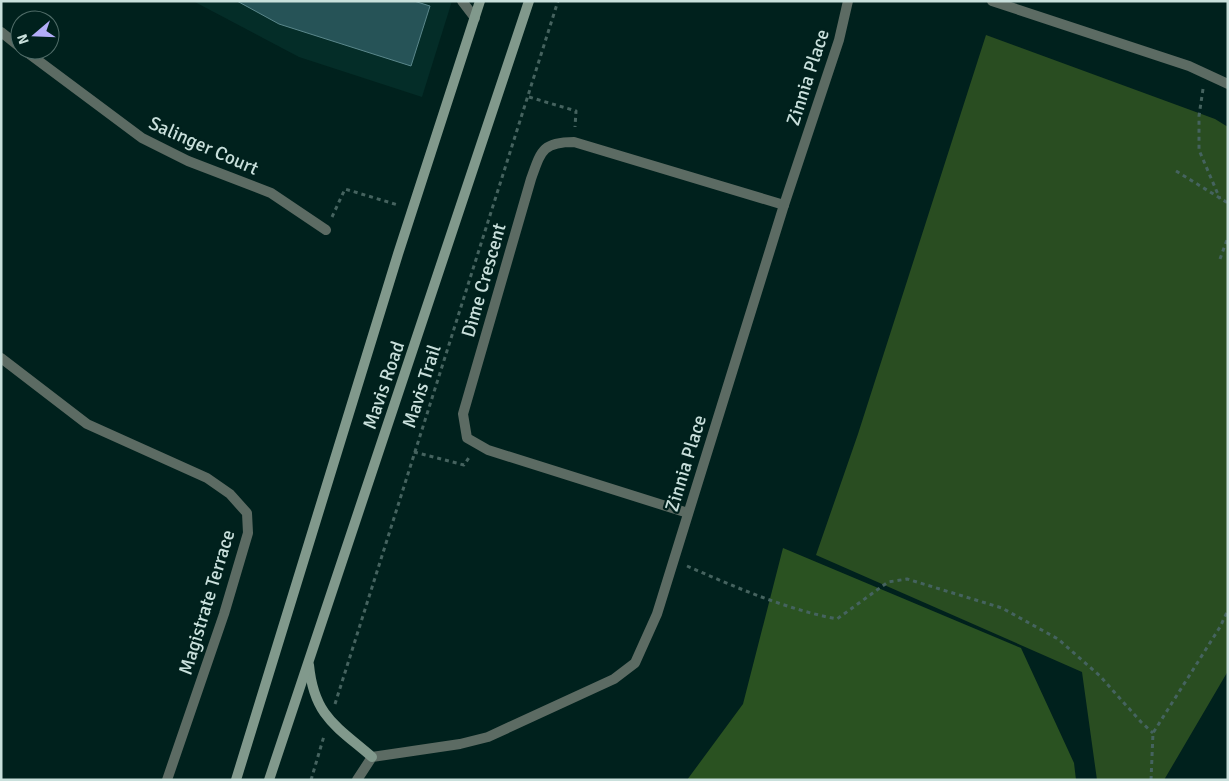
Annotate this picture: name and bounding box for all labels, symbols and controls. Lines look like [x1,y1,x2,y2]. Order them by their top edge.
north arrow [10,10,60,60]
street label: Zinnia Place [781,26,835,128]
text: N [14,32,33,46]
street label: Salinger Court [145,111,262,181]
street label: Dime Crescent [456,220,512,340]
street label: Mavis Road [358,338,410,432]
street label: Mavis Trail [397,342,447,431]
street label: Zinnia Place [660,412,712,515]
street label: Magistrate Terrace [173,527,240,678]

